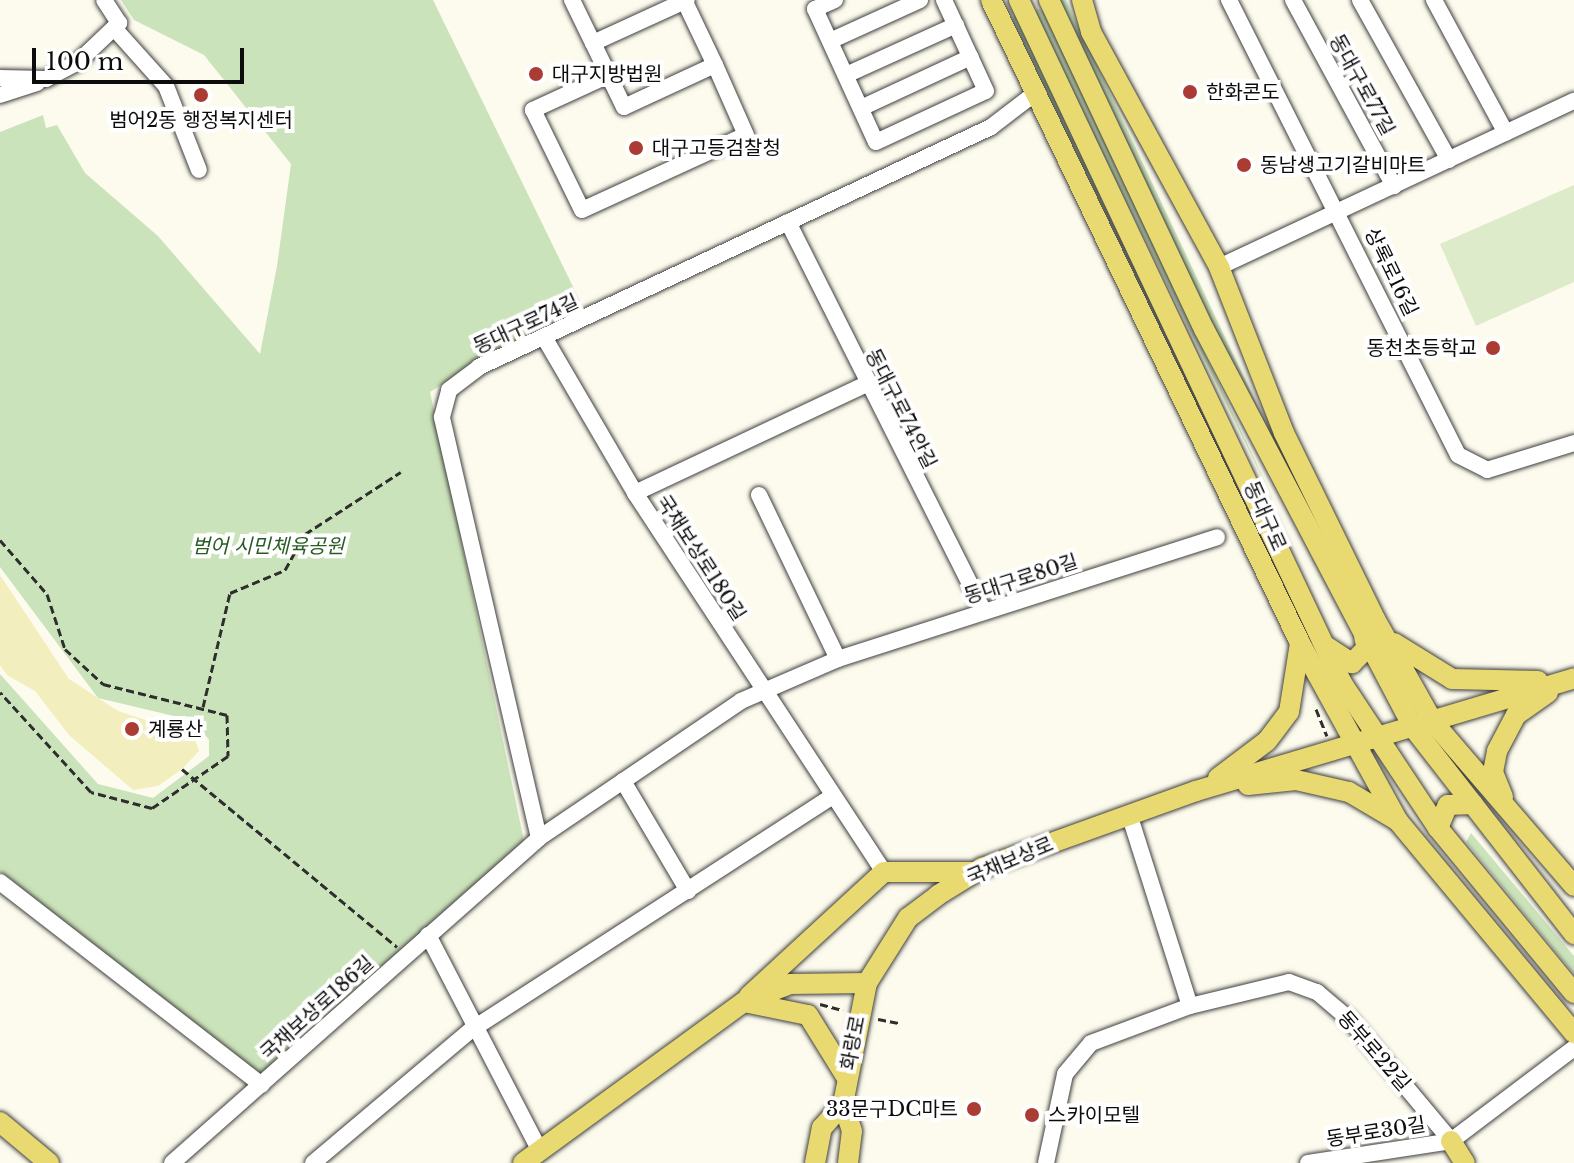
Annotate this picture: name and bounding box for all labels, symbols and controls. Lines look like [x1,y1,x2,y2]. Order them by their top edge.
street label: 동대구로77길 [1324,30,1400,140]
scale bar [36,32,248,82]
text: 100 m [46,47,124,76]
place label: 대구지방법원 [552,62,662,86]
marker: 대구지방법원 [527,65,545,83]
place label: 한화콘도 [1206,80,1280,104]
marker: 한화콘도 [1181,83,1199,101]
marker: 범어2동 행정복지센터 [192,86,210,104]
place label: 범어2동 행정복지센터 [109,108,293,132]
place label: 대구고등검찰청 [652,136,781,160]
marker: 대구고등검찰청 [627,139,645,157]
place label: 동남생고기갈비마트 [1260,153,1426,177]
marker: 동남생고기갈비마트 [1235,156,1253,174]
street label: 상록로16길 [1359,224,1423,320]
street label: 동대구로74길 [470,289,582,359]
place label: 동천초등학교 [1367,336,1477,360]
marker: 동천초등학교 [1484,339,1502,357]
street label: 동대구로74안길 [860,345,942,473]
street label: 동대구로 [1239,478,1291,554]
street label: 국채보상로180길 [651,490,751,626]
park label: 범어 시민체육공원 [192,534,344,558]
street label: 동대구로80길 [961,549,1081,609]
place label: 계룡산 [148,717,203,741]
marker: 계룡산 [123,720,141,738]
street label: 국채보상로 [963,832,1057,890]
street label: 국채보상로186길 [255,951,379,1065]
street label: 동부로22길 [1333,1006,1415,1096]
street label: 화랑로 [836,1014,870,1072]
place label: 33문구DC마트 [826,1097,958,1121]
marker: 33문구DC마트 [965,1100,983,1118]
place label: 스카이모텔 [1048,1103,1140,1127]
marker: 스카이모텔 [1023,1106,1041,1124]
street label: 동부로30길 [1325,1112,1427,1152]

